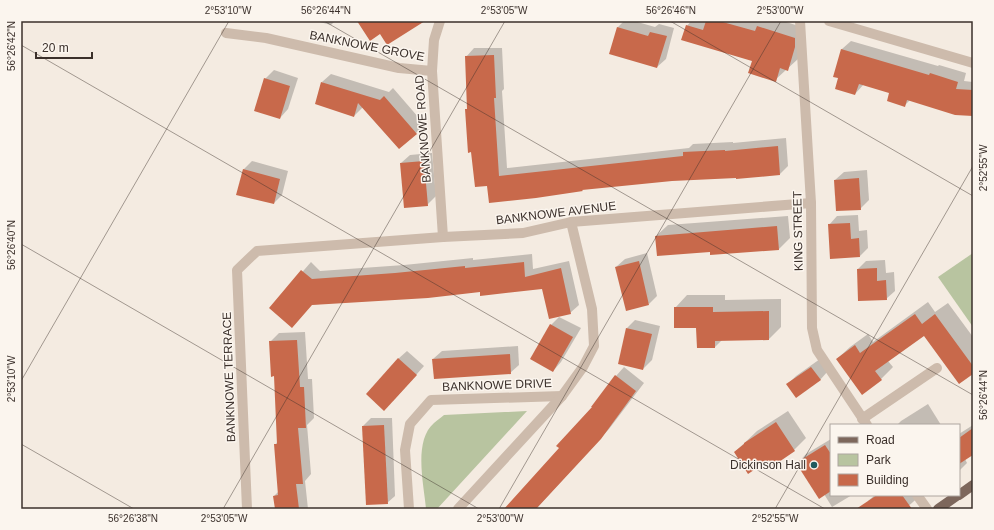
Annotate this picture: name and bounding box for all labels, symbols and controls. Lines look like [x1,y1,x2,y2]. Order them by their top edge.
text: 2°53'10"W [205,5,252,16]
text: 56°26'44"N [301,5,351,16]
text: 2°53'05"W [481,5,528,16]
text: 56°26'46"N [646,5,696,16]
text: 2°53'00"W [757,5,804,16]
text: 56°26'42"N [6,21,17,71]
street label: BANKNOWE GROVE [308,28,426,64]
scale bar [36,34,92,60]
text: 20 m [42,41,69,55]
street label: BANKNOWE ROAD [412,74,434,183]
text: 2°52'55"W [978,144,989,191]
street label: KING STREET [790,190,806,271]
street label: BANKNOWE AVENUE [495,199,617,227]
text: 56°26'40"N [6,220,17,270]
street label: BANKNOWE TERRACE [220,312,238,442]
text: 2°53'10"W [6,355,17,402]
text: 56°26'44"N [978,370,989,420]
street label: BANKNOWE DRIVE [442,376,552,394]
legend [830,424,960,496]
text: Road [866,433,895,447]
text: Park [866,453,892,467]
place label: Dickinson Hall [730,458,806,472]
marker: Dickinson Hall [809,460,819,470]
text: Building [866,473,909,487]
text: 56°26'38"N [108,513,158,524]
text: 2°53'05"W [201,513,248,524]
text: 2°53'00"W [477,513,524,524]
text: 2°52'55"W [752,513,799,524]

